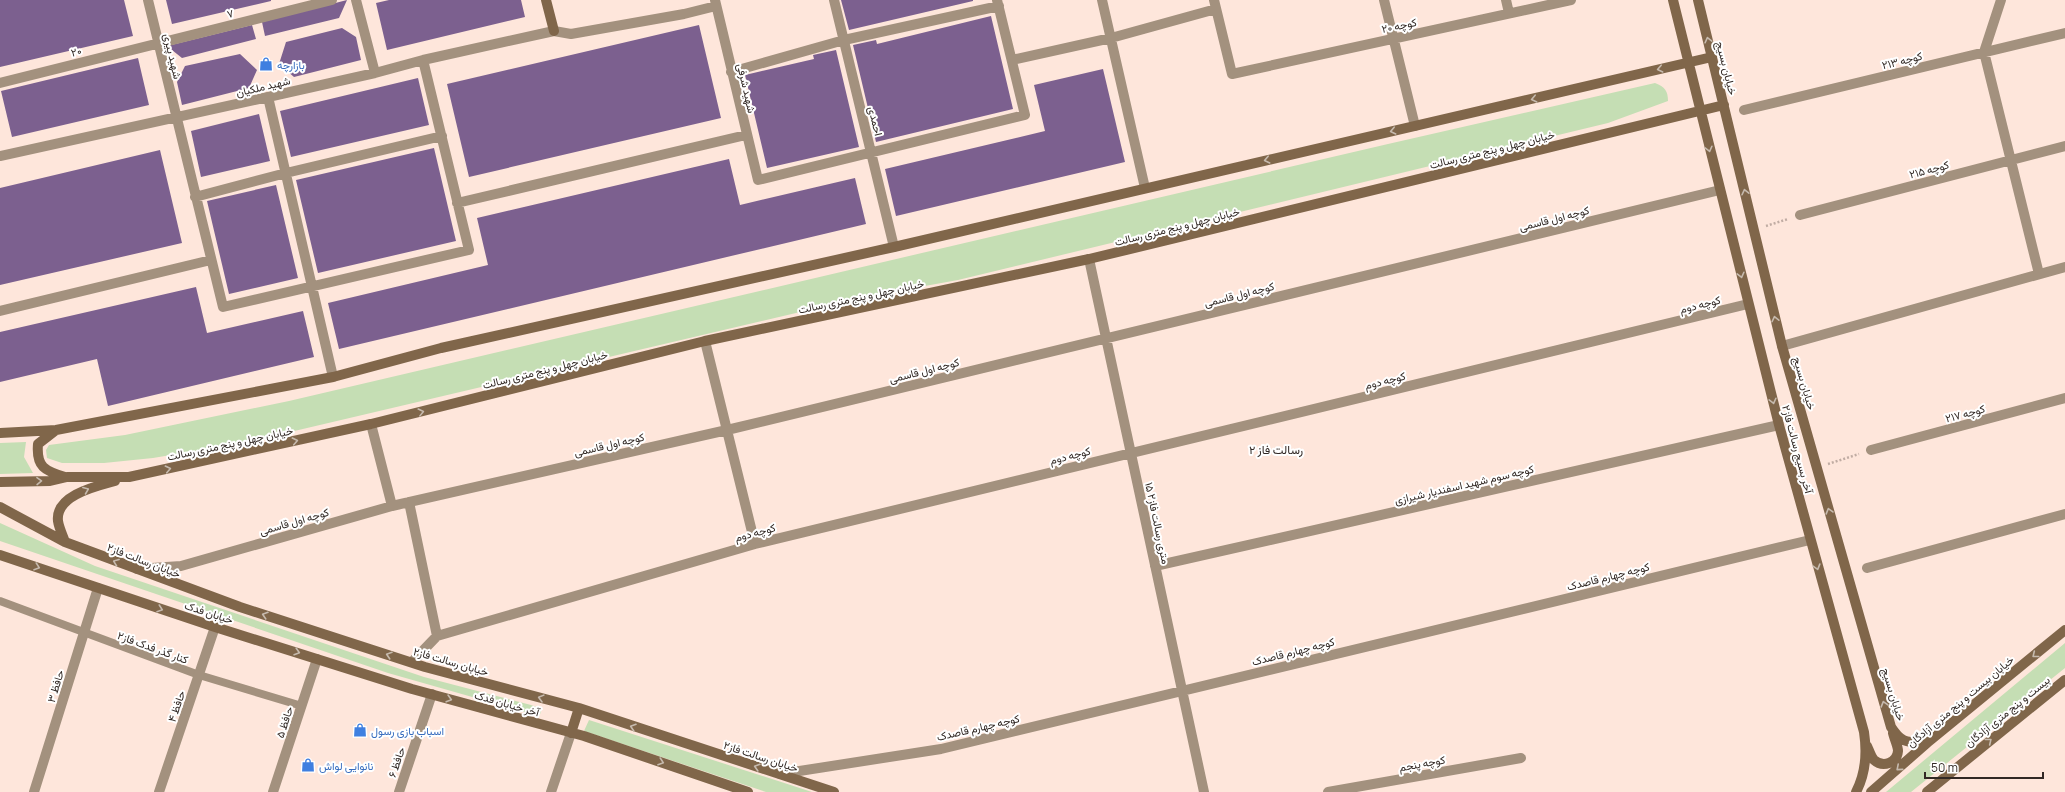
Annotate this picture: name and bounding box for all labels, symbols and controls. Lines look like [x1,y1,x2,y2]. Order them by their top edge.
street label: ۷ [225,5,235,21]
street label: ۲۰ کوچه [1380,14,1418,37]
street label: شهید پیری [160,32,186,81]
one-way arrow [1704,37,1712,43]
street label: خیابان بسیج [1712,40,1741,97]
street label: ۲۰ [69,42,83,60]
street label: کوچه ۲۱۳ [1880,48,1924,73]
shop icon: بازارچه [258,56,274,72]
place label: بازارچه [277,57,305,73]
street label: شهید شرفی [734,62,760,115]
one-way arrow [1657,65,1663,73]
street label: شهید ملکیان [234,72,292,100]
one-way arrow [1530,94,1537,102]
street label: احمدی [865,105,887,137]
street label: خیابان چهل و پنج متری رسالت [1428,126,1556,173]
one-way arrow [1390,127,1397,135]
one-way arrow [1705,145,1713,152]
one-way arrow [1263,156,1270,164]
street label: کوچه ۲۱۵ [1908,156,1951,182]
one-way arrow [1741,189,1750,196]
street label: کوچه اول قاسمی [1517,202,1591,235]
street label: خیابان چهل و پنج متری رسالت [1113,203,1241,250]
one-way arrow [1736,272,1744,278]
street label: خیابان چهل و پنج متری رسالت [797,275,926,318]
street label: کوچه اول قاسمی [1202,278,1276,311]
street label: کوچه دوم [1678,292,1722,317]
one-way arrow [1772,315,1780,322]
street label: خیابان چهل و پنج متری رسالت [481,346,609,393]
street label: کوچه اول قاسمی [887,354,961,387]
street label: خیابان بسیج [1789,355,1820,412]
street label: کوچه دوم [1363,368,1407,393]
one-way arrow [1768,397,1777,404]
street label: کوچه ۲۱۷ [1944,400,1987,426]
street label: آخر بسیج رسالت فاز۲ [1778,403,1817,496]
one-way arrow [418,408,425,417]
street label: خیابان چهل و پنج متری رسالت [166,422,295,465]
street label: کوچه اول قاسمی [572,429,646,460]
one-way arrow [292,437,298,445]
district label: رسالت فاز ۲ [1249,441,1303,458]
street label: کوچه دوم [1048,443,1092,468]
street label: کوچه سوم شهید اسفندیار شیرازی [1393,461,1536,508]
one-way arrow [164,465,171,473]
one-way arrow [36,477,42,485]
street label: ۱۵ متری رسالت فاز۲ [1142,481,1174,565]
one-way arrow [82,486,89,494]
street label: کوچه اول قاسمی [257,504,331,539]
one-way arrow [1825,508,1834,515]
street label: کوچه دوم [733,519,777,546]
street label: خیابان رسالت فاز۲ [105,539,183,581]
street label: کوچه چهارم قاصدک [1565,558,1651,595]
one-way arrow [113,559,120,567]
one-way arrow [33,563,40,571]
one-way arrow [1812,563,1821,570]
street label: خیابان فدک [183,597,235,627]
one-way arrow [157,604,164,613]
one-way arrow [262,612,269,620]
street label: کنار گذر فدک فاز۲ [116,627,191,667]
street label: کوچه چهارم قاصدک [1250,633,1336,670]
street label: خیابان رسالت فاز۲ [412,643,490,679]
one-way arrow [294,648,301,656]
one-way arrow [2032,650,2039,657]
one-way arrow [386,651,393,660]
street label: خیابان بیست و پنج متری آزادگان [1904,652,2016,750]
street label: خیابان بسیج [1878,666,1909,723]
street label: حافظ ۳ [43,668,67,704]
street label: بیست و پنج متری آزادگان [1962,673,2052,749]
street label: آخر خیابان فدک [473,687,543,720]
street label: حافظ ۴ [164,688,188,724]
one-way arrow [538,694,545,703]
one-way arrow [446,695,453,703]
one-way arrow [1880,700,1889,707]
street label: حافظ ۵ [272,704,296,740]
street label: کوچه چهارم قاصدک [935,710,1021,745]
shop icon: اسباب بازی رسول [352,722,368,738]
place label: اسباب بازی رسول [371,723,444,738]
one-way arrow [630,723,637,732]
street label: خیابان رسالت فاز۲ [722,737,800,775]
one-way arrow [1985,739,1992,746]
street label: حافظ ۶ [384,745,408,779]
street label: کوچه پنجم [1398,752,1447,775]
scale bar [1925,754,2043,780]
shop icon: نانوایی لواش [300,757,316,773]
one-way arrow [657,757,664,766]
place label: نانوایی لواش [319,758,373,773]
text: 50 m [1931,759,1958,776]
one-way arrow [754,763,761,772]
one-way arrow [1896,763,1904,770]

